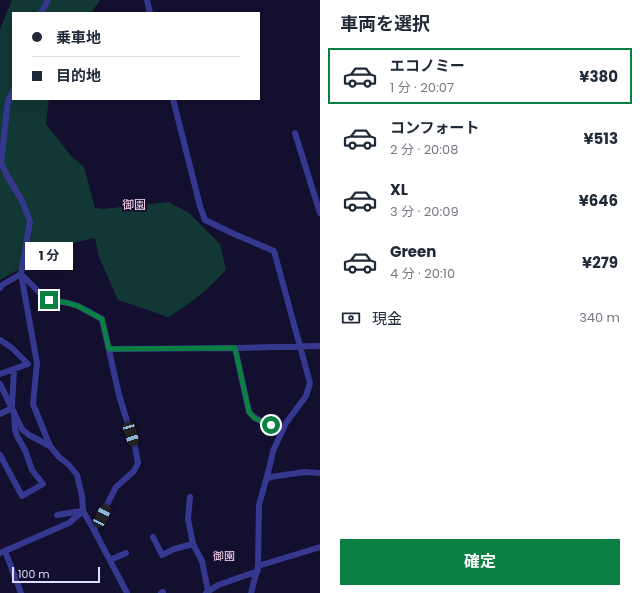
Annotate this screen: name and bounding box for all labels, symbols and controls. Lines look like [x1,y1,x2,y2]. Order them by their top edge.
text: 車両を選択 [340,11,430,36]
text: 乗車地 [56,27,101,48]
text: エコノミー [390,55,465,76]
icon: car [342,58,378,94]
text: 目的地 [56,65,101,86]
text: ¥380 [579,66,618,87]
text: 1 分 · 20:07 [390,78,454,97]
text: コンフォート [390,117,480,138]
icon: car [342,120,378,156]
text: ¥513 [583,128,618,149]
text: 2 分 · 20:08 [390,140,458,159]
text: XL [390,179,408,200]
icon: car [342,182,378,218]
text: ¥646 [579,190,618,211]
district label: 御園 [122,196,146,213]
text: 3 分 · 20:09 [390,202,459,221]
text: Green [390,241,436,262]
callout: 1 分 [25,242,73,270]
icon: car [342,244,378,280]
text: 1 分 [39,246,59,265]
text: ¥279 [582,252,618,273]
text: 4 分 · 20:10 [390,264,455,283]
route end [40,291,58,309]
icon: cash [340,307,362,329]
text: 現金 [372,308,402,329]
text: 340 m [579,308,620,327]
route start [262,416,280,434]
car [122,421,140,447]
car [91,503,113,529]
button: 確定 [340,539,620,585]
district label: 御園 [212,548,235,564]
scale bar [12,565,100,584]
text: 100 m [18,566,50,582]

